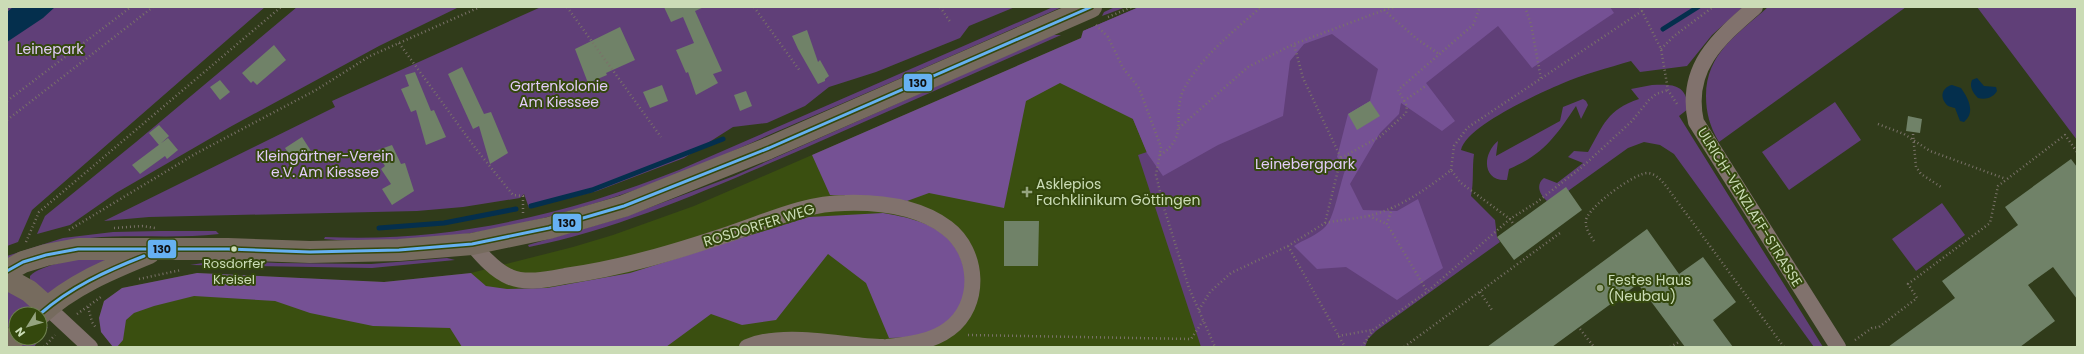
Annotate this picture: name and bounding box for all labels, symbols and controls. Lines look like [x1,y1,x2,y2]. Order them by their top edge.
park label: Leinepark [16,39,84,59]
line badge: 130 [903,73,933,92]
text: 130 [909,75,927,91]
park label: Gartenkolonie Am Kiessee [510,76,608,112]
street label: ULRICH-VENZLAFF-STRASSE [1693,124,1807,290]
park label: Kleingärtner-Verein e.V. Am Kiessee [256,146,394,182]
park label: Leinebergpark [1255,154,1356,174]
place label: Asklepios Fachklinikum Göttingen [1036,174,1200,210]
marker: Asklepios Fachklinikum Göttingen [1021,186,1033,198]
street label: ROSDORFER WEG [701,199,817,251]
line badge: 130 [552,213,582,232]
text: 130 [558,215,576,231]
line badge: 130 [147,239,177,259]
text: 130 [153,241,171,257]
marker: Rosdorfer Kreisel [229,244,239,254]
place label: Rosdorfer Kreisel [203,254,265,289]
place label: Festes Haus (Neubau) [1608,270,1691,306]
marker: Festes Haus (Neubau) [1595,283,1605,293]
north arrow [8,306,48,346]
text: N [11,324,29,340]

